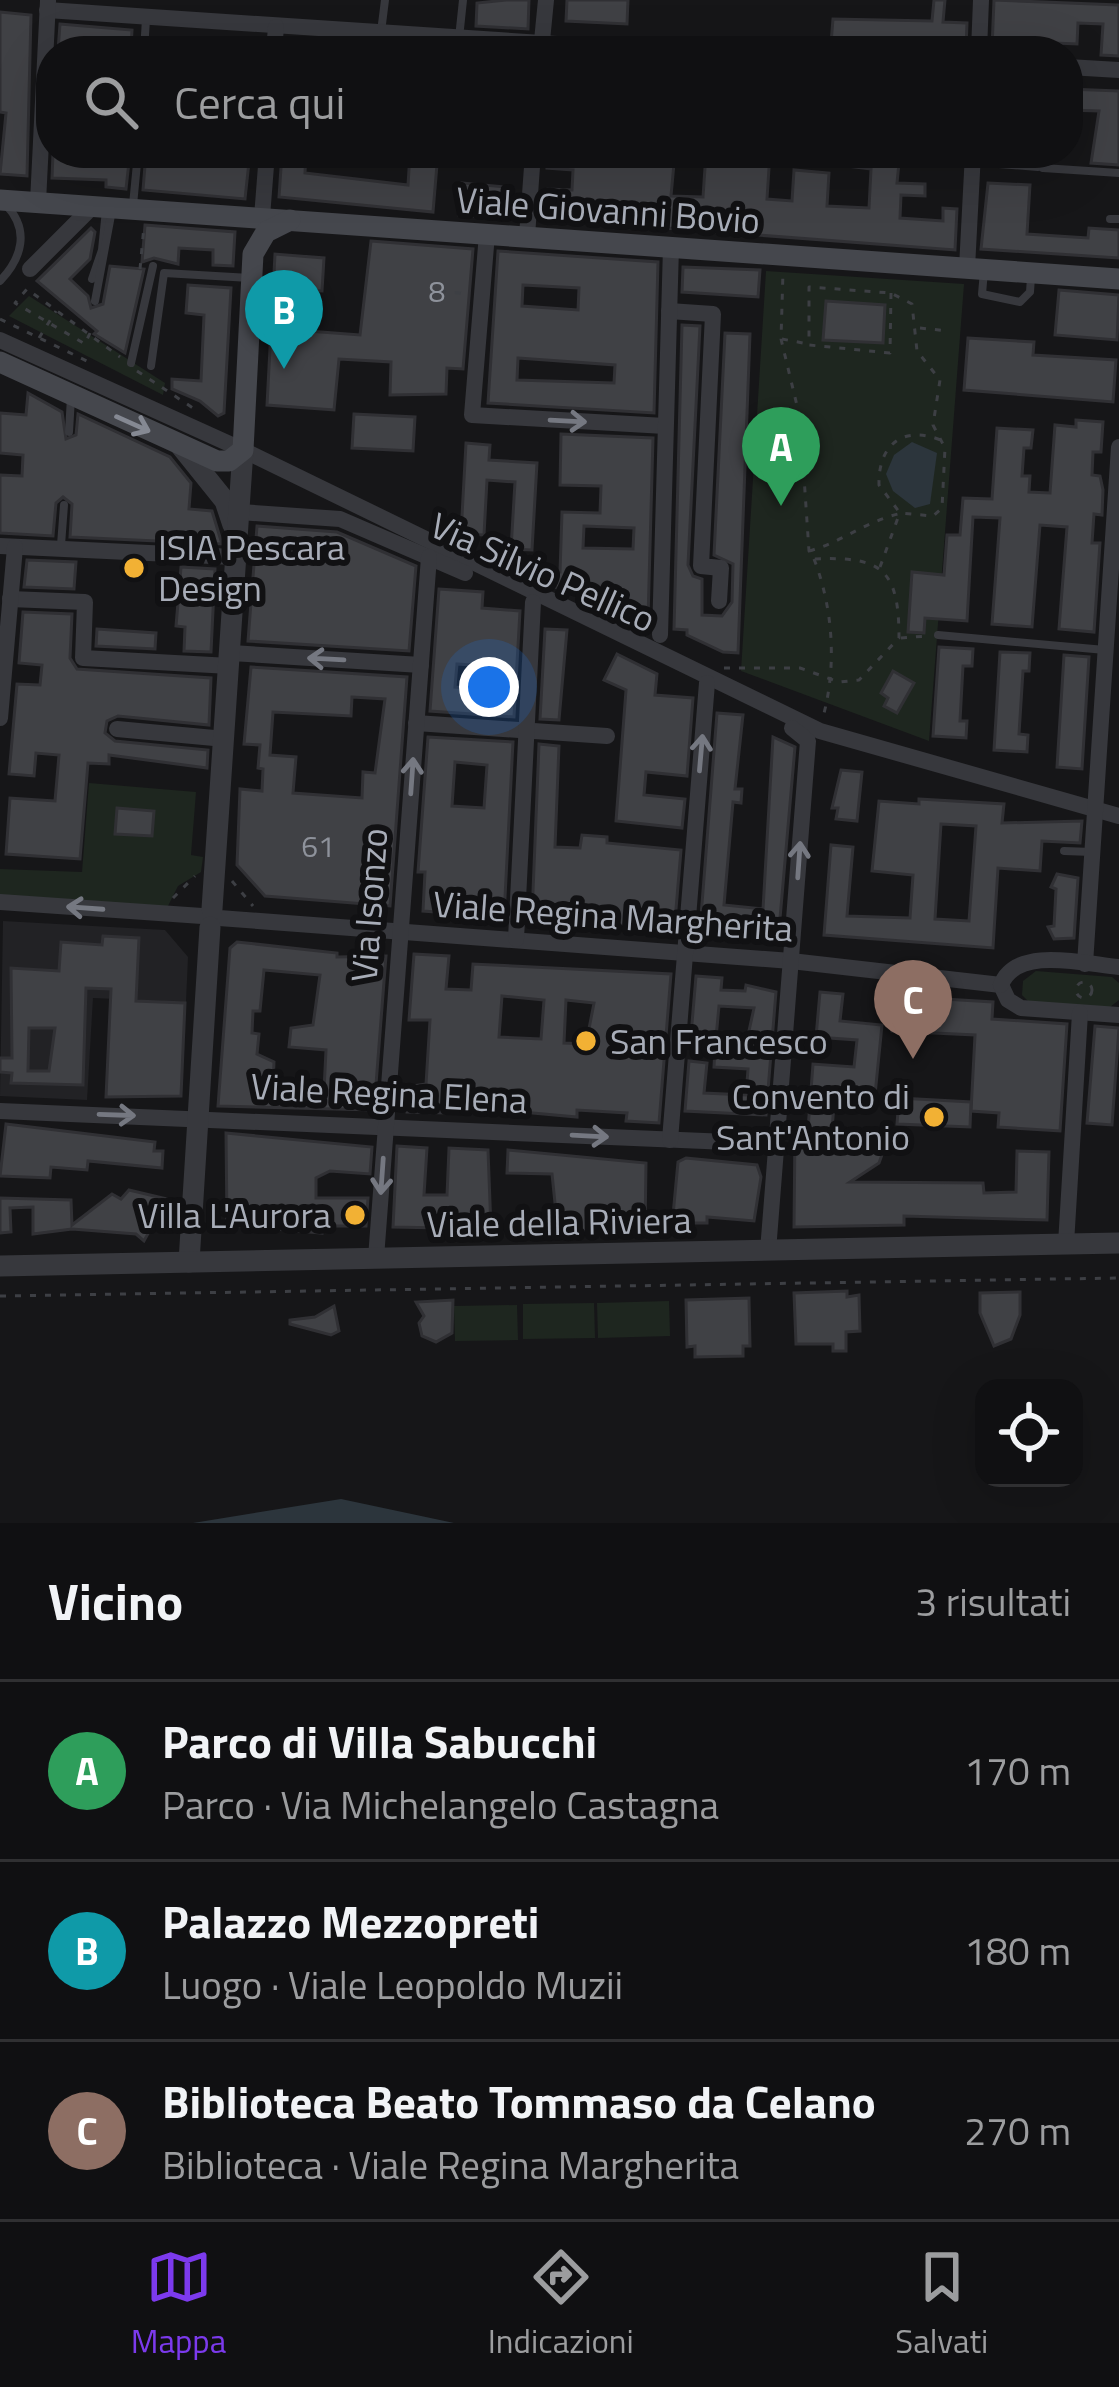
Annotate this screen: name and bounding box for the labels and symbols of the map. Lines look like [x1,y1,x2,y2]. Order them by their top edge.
street label: Viale Giovanni Bovio [454,171,762,248]
house number: 8 [429,268,445,314]
pin: B [245,270,323,369]
pin: A [742,407,820,506]
one-way arrow [548,409,587,432]
one-way arrow [115,415,151,437]
street label: Via Silvio Pellico [422,497,664,646]
place label: ISIA Pescara Design [158,519,345,615]
marker: ISIA Pescara Design [121,555,147,581]
one-way arrow [307,647,346,670]
your location [459,657,519,717]
one-way arrow [689,735,712,774]
one-way arrow [401,757,424,796]
house number: 61 [301,823,335,869]
street label: Via Isonzo [336,826,401,984]
one-way arrow [787,841,810,880]
street label: Viale Regina Margherita [431,875,795,956]
one-way arrow [66,896,105,919]
pin: C [874,960,952,1059]
place label: San Francesco [610,1013,828,1068]
marker: San Francesco [573,1028,599,1054]
street label: Viale Regina Elena [249,1058,529,1127]
place label: Convento di Sant'Antonio [716,1068,910,1164]
one-way arrow [97,1104,136,1127]
marker: Convento di Sant'Antonio [921,1104,947,1130]
one-way arrow [570,1125,609,1148]
one-way arrow [370,1156,393,1195]
place label: Villa L'Aurora [137,1187,331,1242]
street label: Viale della Riviera [426,1192,692,1251]
marker: Villa L'Aurora [342,1202,368,1228]

